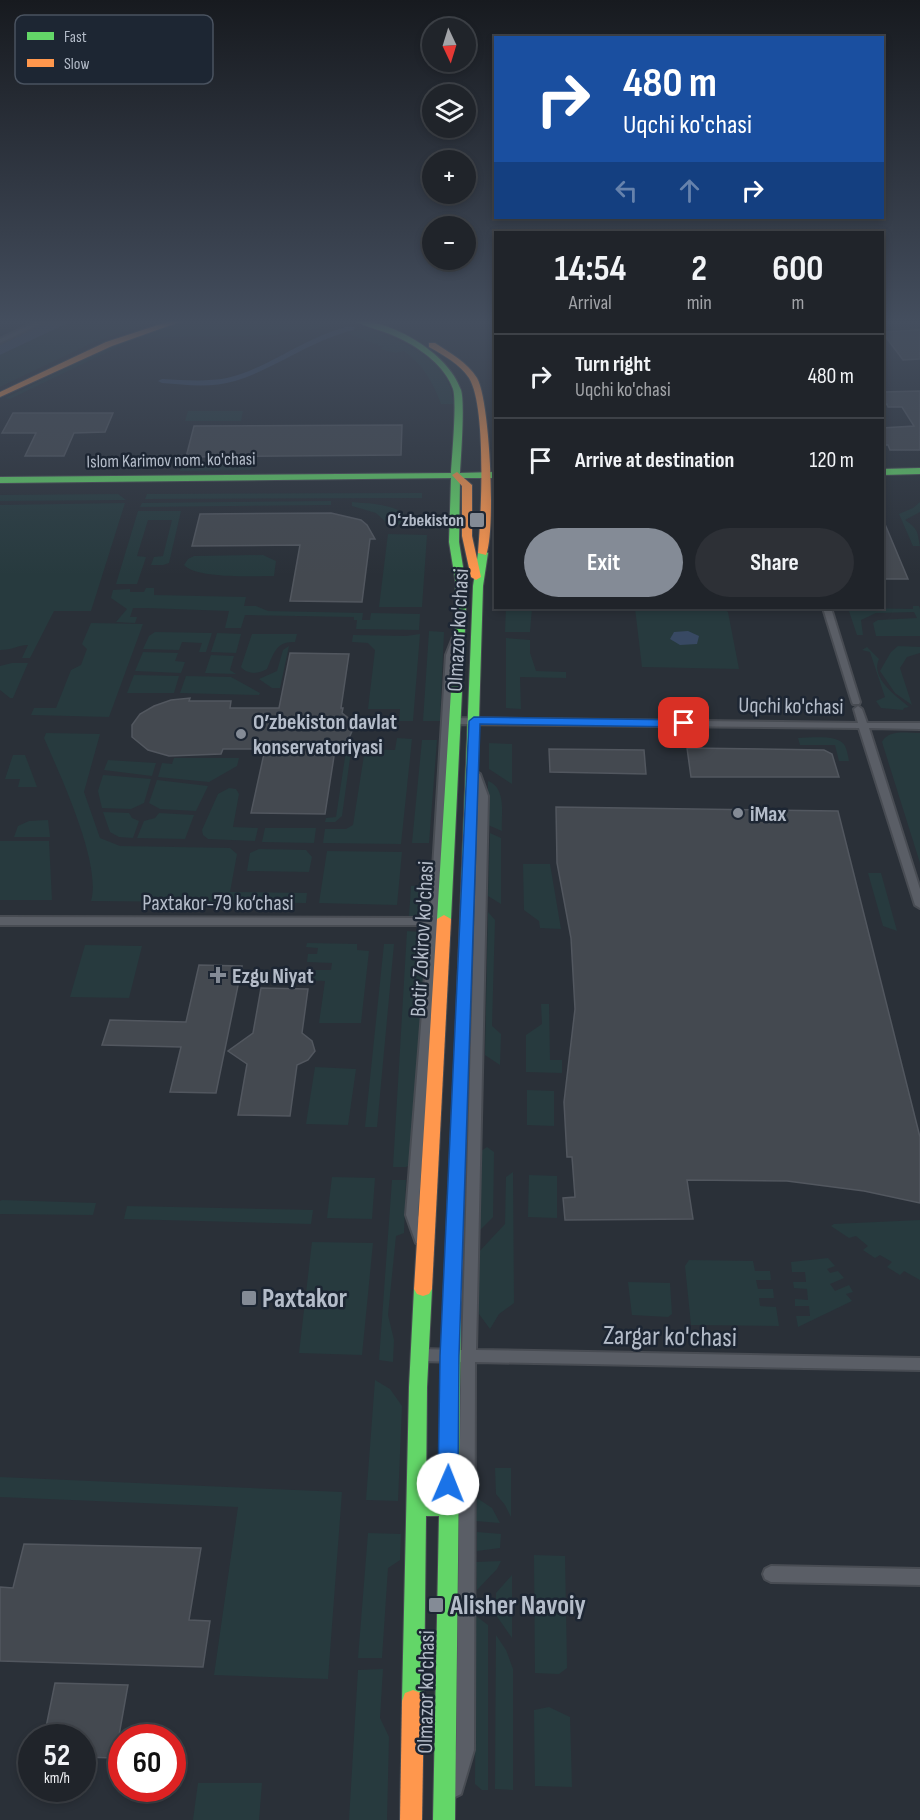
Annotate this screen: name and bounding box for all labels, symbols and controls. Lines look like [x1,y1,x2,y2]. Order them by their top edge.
legend [15,15,213,84]
north arrow [422,18,476,72]
map controls [422,18,476,270]
text: Fast [64,28,87,47]
text: Slow [64,55,89,74]
text: 480 m [623,58,717,109]
icon: right [524,60,602,138]
button: layers [422,84,476,138]
text: Uqchi ko'chasi [623,109,752,141]
button: + [422,150,476,204]
icon: left [610,174,643,207]
icon: ahead [673,174,706,207]
icon: right [736,174,769,207]
button: − [422,216,476,270]
text: 14:54 [554,248,626,291]
text: 2 [691,248,707,291]
text: 600 [772,248,824,291]
text: Arrival [569,291,612,315]
text: min [687,291,712,315]
text: m [791,291,804,315]
text: Turn right [575,351,651,378]
icon: right [524,360,557,393]
text: 480 m [808,363,854,390]
text: Uqchi ko'chasi [575,378,671,402]
icon: arrive [524,444,557,477]
text: Arrive at destination [575,447,734,474]
text: 120 m [810,447,854,474]
street label: Islom Karimov nom. ko'chasi [86,449,256,472]
place label: Oʻzbekiston [387,510,464,531]
marker: Oʻzbekiston [468,511,486,529]
button: Exit [524,528,683,597]
button: Share [695,528,854,597]
street label: Olmazor ko'chasi [442,568,475,692]
street label: Uqchi ko'chasi [738,692,844,721]
pin [658,697,709,748]
icon: arrive [667,706,700,739]
place label: O’zbekiston davlat konservatoriyasi [253,709,397,761]
marker: O’zbekiston davlat konservatoriyasi [234,727,248,741]
place label: iMax [750,801,787,828]
marker: iMax [731,806,745,820]
street label: Botir Zokirov ko'chasi [405,860,440,1018]
street label: Paxtakor-79 ko‘chasi [142,890,294,917]
place label: Ezgu Niyat [232,963,314,990]
marker: Ezgu Niyat [209,966,227,984]
place label: Paxtakor [262,1283,347,1315]
marker: Paxtakor [240,1289,258,1307]
street label: Zargar ko'chasi [603,1320,737,1354]
position arrow [416,1452,480,1516]
place label: Alisher Navoiy [449,1590,586,1622]
marker: Alisher Navoiy [427,1596,445,1614]
street label: Olmazor ko'chasi [412,1630,441,1754]
speed limit sign: 60 [108,1724,186,1802]
text: 52 [44,1738,70,1774]
text: km/h [44,1769,70,1788]

